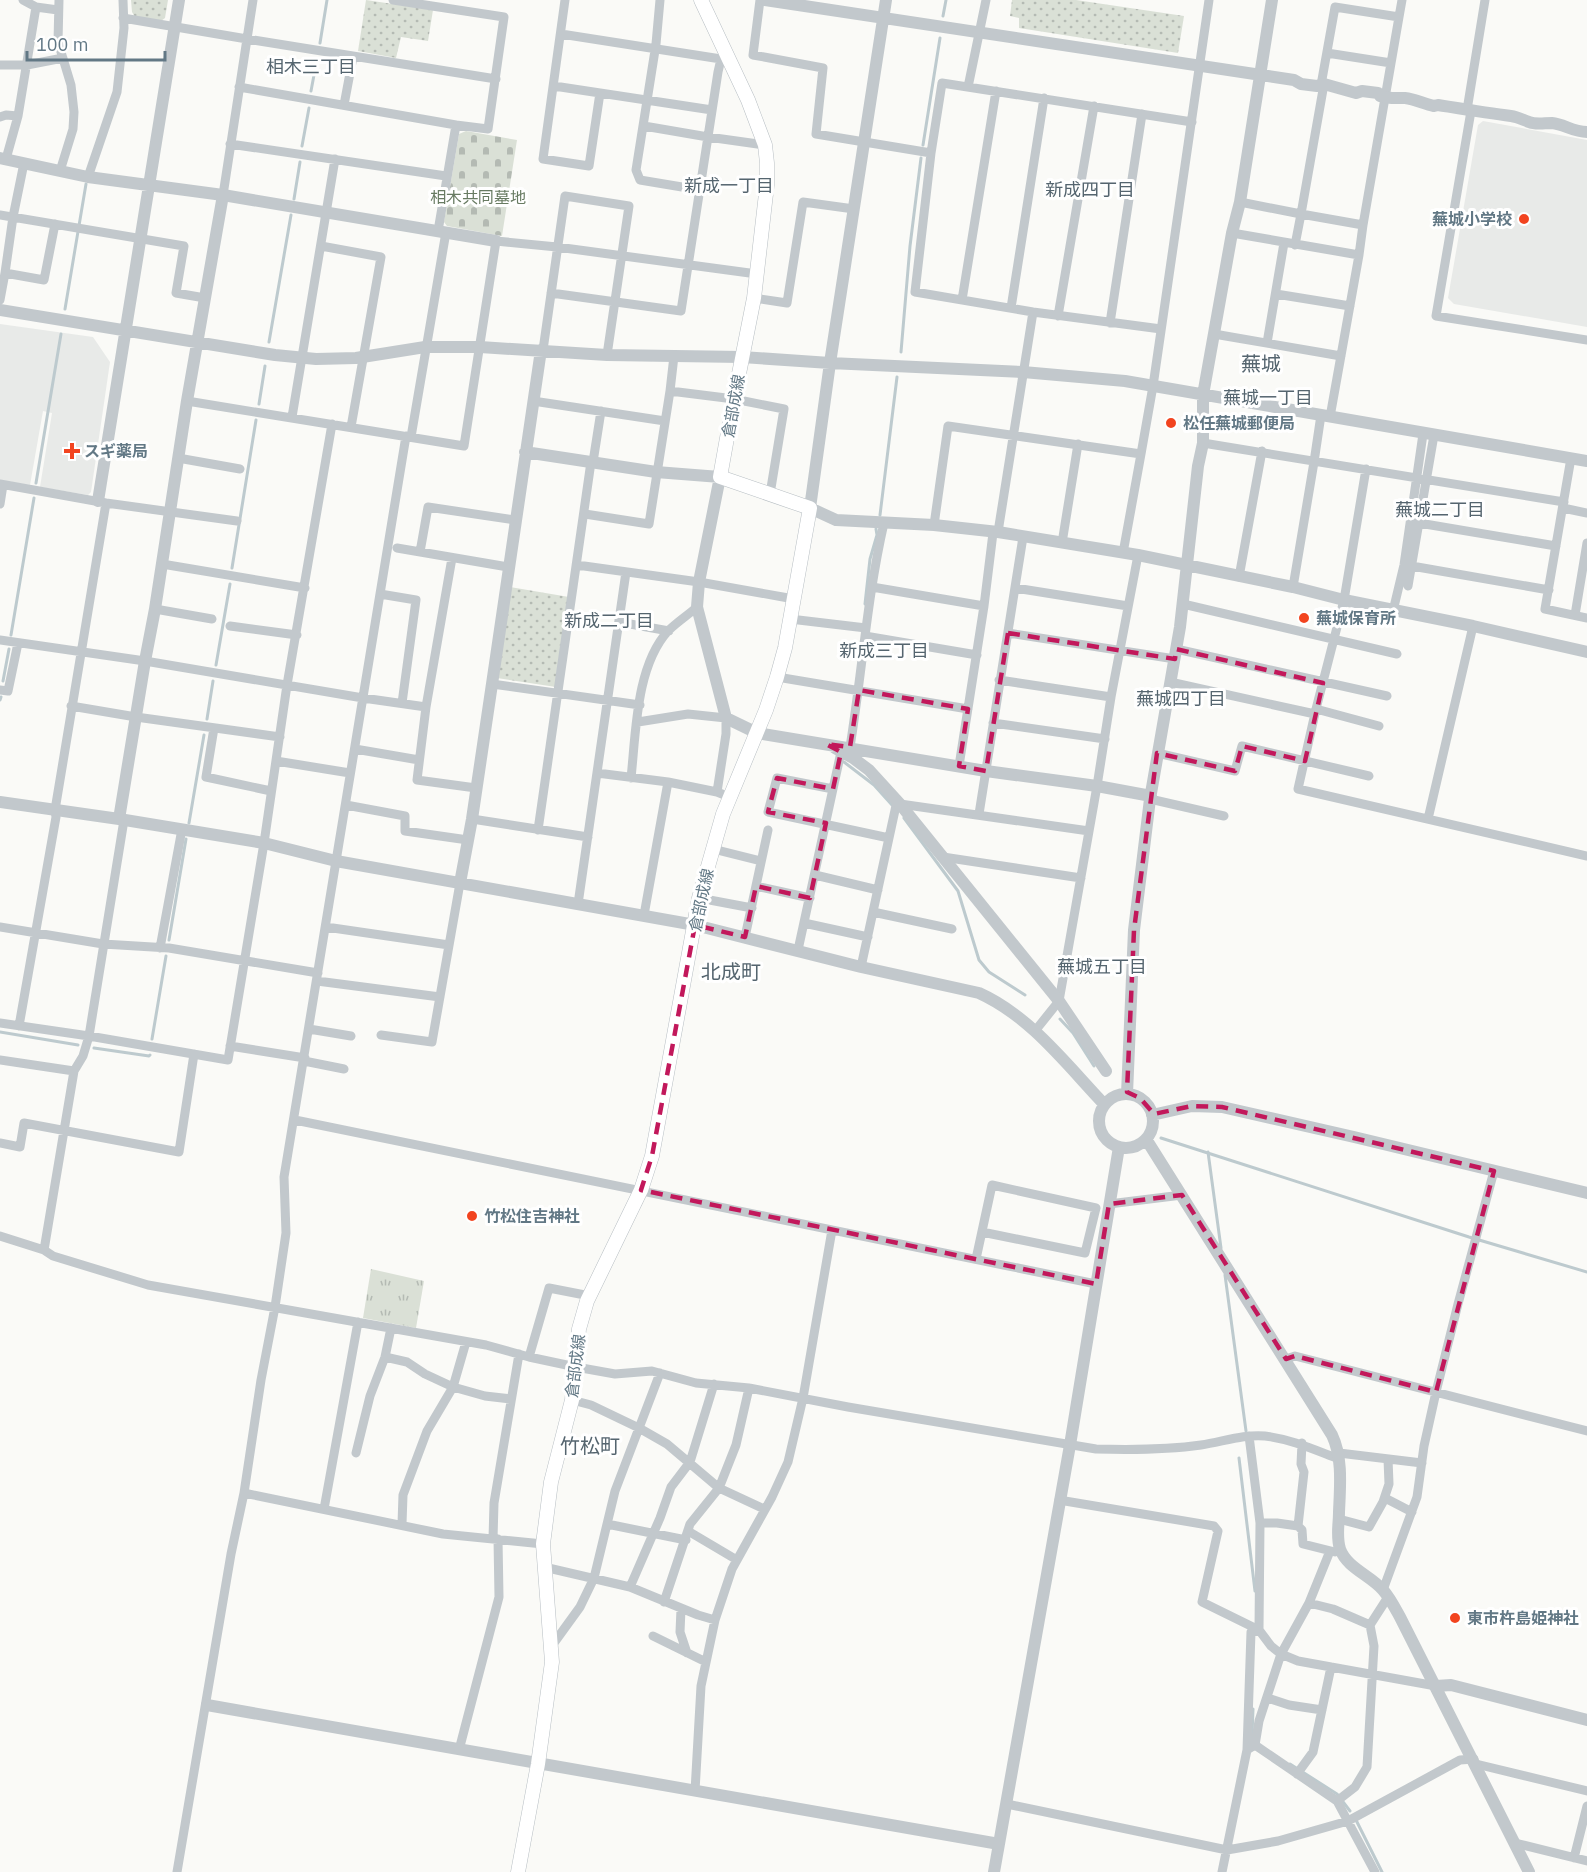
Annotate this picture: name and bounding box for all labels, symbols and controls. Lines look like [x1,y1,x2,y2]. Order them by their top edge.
scale bar [27,24,165,62]
text: 100 m [36,33,88,56]
district label: 相木三丁目 [266,55,356,78]
district label: 新成一丁目 [684,174,774,197]
district label: 新成四丁目 [1045,178,1135,201]
park label: 相木共同墓地 [430,187,526,207]
place label: 蕪城小学校 [1432,209,1512,229]
marker: 蕪城小学校 [1517,212,1531,226]
district label: 蕪城 [1241,350,1281,377]
street label: 倉部成線 [718,373,748,439]
district label: 蕪城一丁目 [1223,386,1313,409]
place label: 松任蕪城郵便局 [1183,413,1295,433]
marker: 松任蕪城郵便局 [1164,416,1178,430]
place label: スギ薬局 [84,441,148,461]
marker: スギ薬局 [65,444,79,458]
district label: 蕪城二丁目 [1395,498,1485,521]
place label: 蕪城保育所 [1316,608,1396,628]
district label: 新成二丁目 [564,609,654,632]
marker: 蕪城保育所 [1297,611,1311,625]
district label: 新成三丁目 [839,639,929,662]
district label: 蕪城四丁目 [1136,687,1226,710]
street label: 倉部成線 [685,867,717,933]
district label: 蕪城五丁目 [1057,955,1147,978]
district label: 北成町 [701,958,761,985]
place label: 竹松住吉神社 [484,1206,580,1226]
marker: 竹松住吉神社 [465,1209,479,1223]
street label: 倉部成線 [561,1333,589,1399]
district label: 竹松町 [560,1432,620,1459]
place label: 東市杵島姫神社 [1467,1608,1579,1628]
marker: 東市杵島姫神社 [1448,1611,1462,1625]

